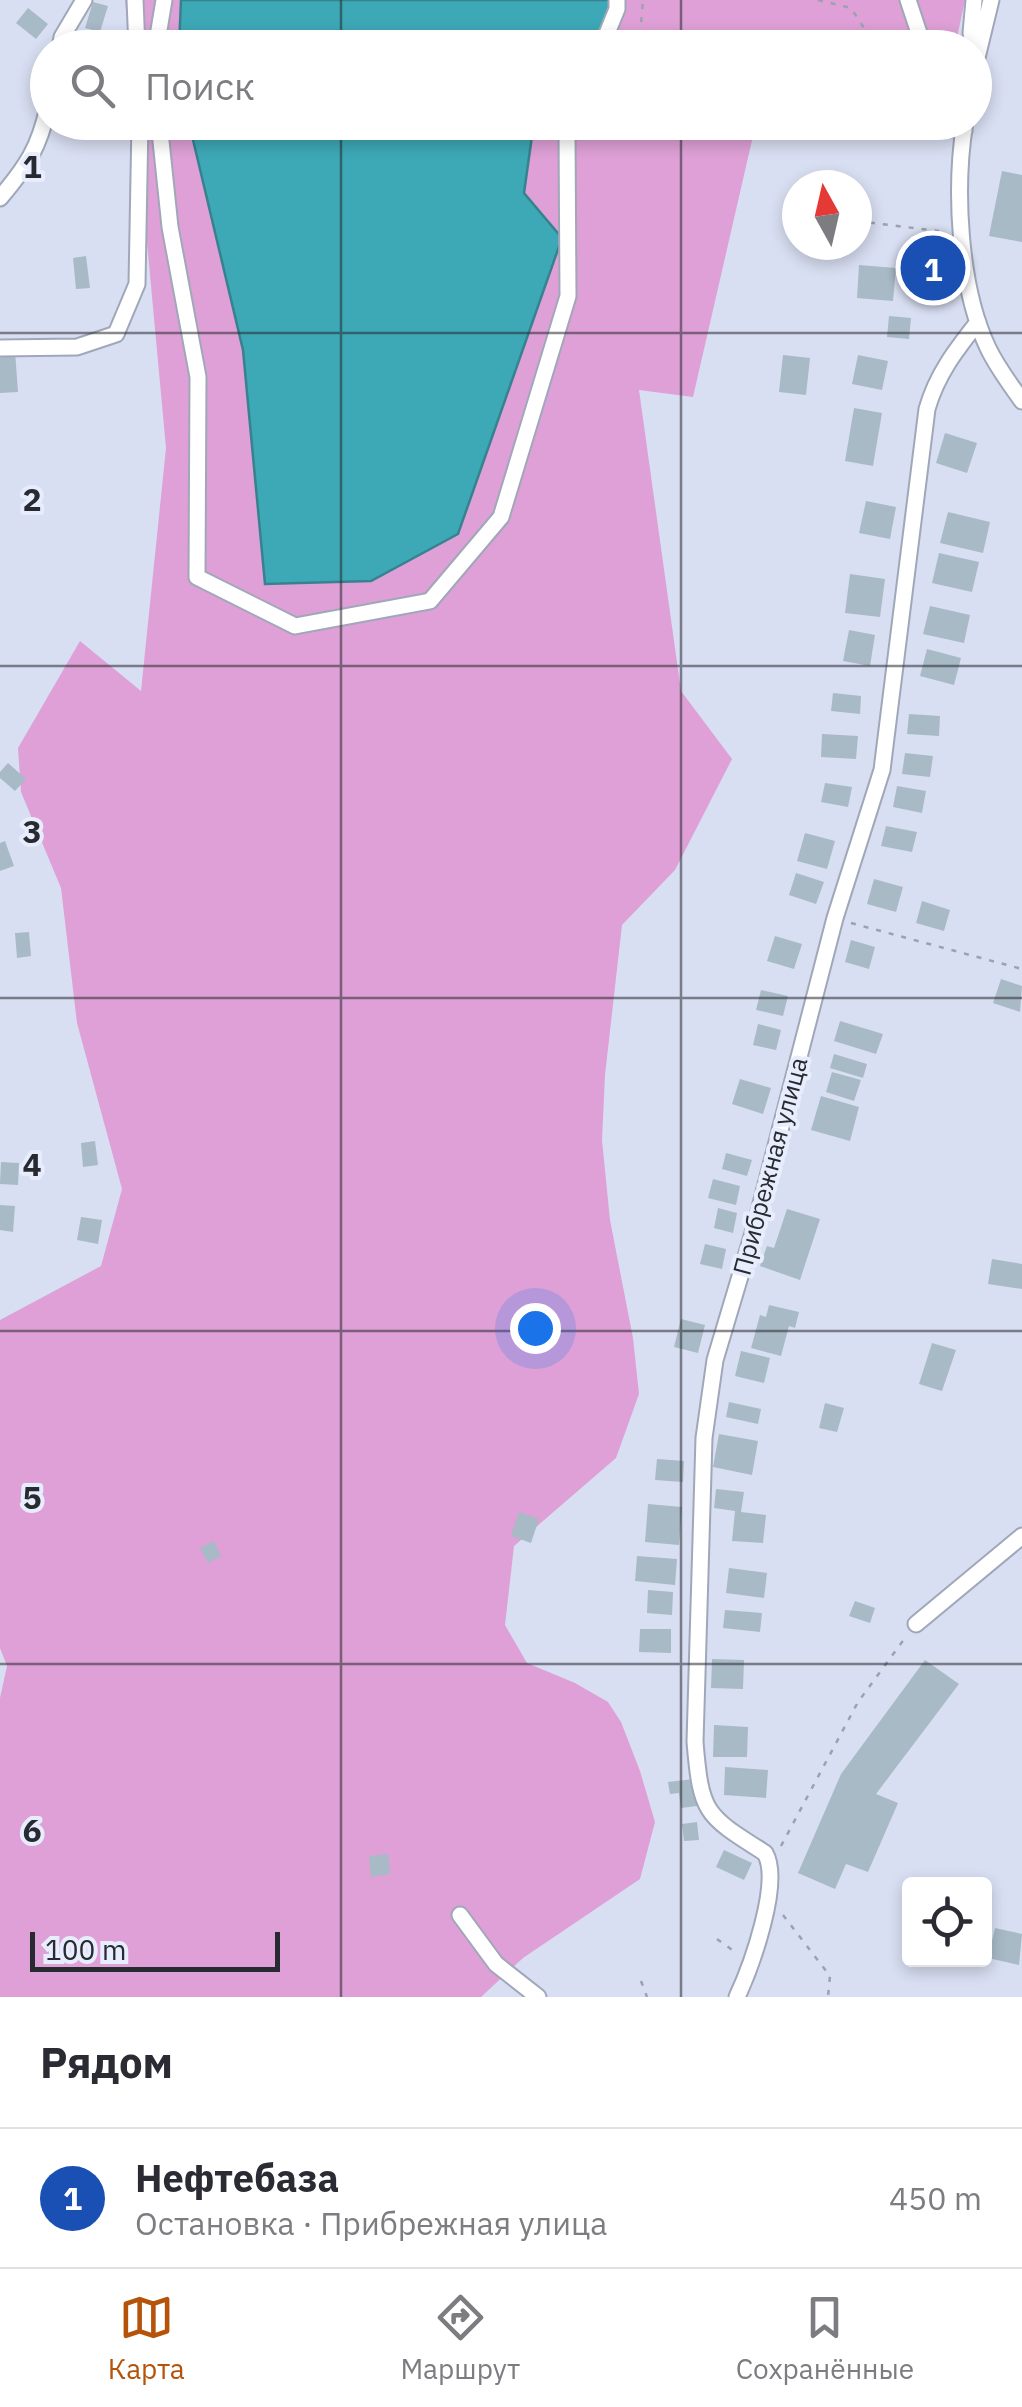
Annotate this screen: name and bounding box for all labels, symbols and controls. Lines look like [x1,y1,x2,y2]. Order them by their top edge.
search box [30,30,992,140]
icon: search [65,58,120,113]
text: Поиск [145,61,255,110]
text: 1 [22,145,42,187]
north arrow [782,170,872,260]
pin: 1 [900,230,966,306]
text: 2 [22,478,42,520]
text: 3 [22,810,42,852]
street label: Прибрежная улица [725,1053,814,1278]
text: 4 [22,1143,42,1185]
your location [510,1303,561,1354]
text: 5 [22,1476,42,1518]
text: 6 [22,1809,42,1851]
map controls [902,1877,992,1967]
button: locate [902,1877,992,1967]
scale bar [30,1927,280,1972]
text: 100 m [45,1931,126,1968]
text: Рядом [40,2035,173,2090]
text: Нефтебаза [135,2153,339,2202]
text: 1 [63,2177,82,2219]
text: 450 m [889,2177,982,2219]
text: Остановка · Прибрежная улица [135,2202,607,2244]
tab: Карта [108,2290,185,2387]
tab: Маршрут [400,2290,520,2387]
tab: Сохранённые [736,2290,914,2387]

